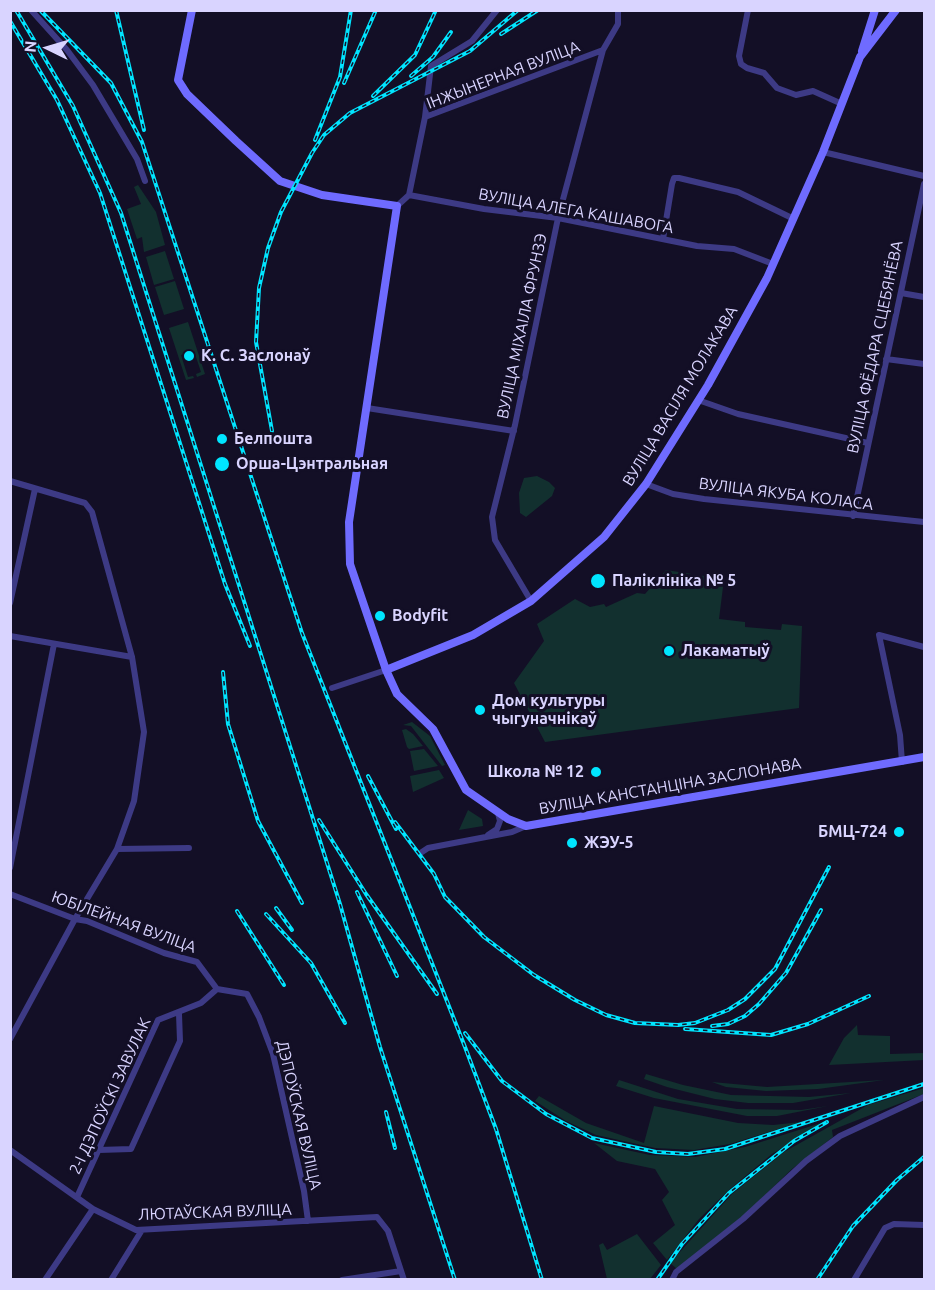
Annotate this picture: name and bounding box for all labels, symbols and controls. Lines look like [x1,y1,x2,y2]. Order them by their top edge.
north arrow [18,18,78,78]
street label: ІНЖЫНЕРНАЯ ВУЛІЦА [424,37,582,113]
text: N [21,40,40,53]
street label: ВУЛІЦА АЛЕГА КАШАВОГА [477,184,675,238]
street label: ВУЛІЦА МІХАІЛА ФРУНЗЭ [493,231,551,421]
street label: ВУЛІЦА ФЁДАРА СЦЕБЯНЁВА [843,239,907,455]
street label: ВУЛІЦА ВАСІЛЯ МОЛАКАВА [619,302,741,490]
place label: К. С. Заслонаў [201,346,310,366]
marker: К. С. Заслонаў [182,349,196,363]
place label: Белпошта [234,429,313,449]
marker: Белпошта [215,432,229,446]
place label: Орша-Цэнтральная [236,454,388,474]
marker: Орша-Цэнтральная [213,455,231,473]
street label: ВУЛІЦА ЯКУБА КОЛАСА [698,474,874,514]
place label: Паліклініка № 5 [612,571,736,591]
marker: Паліклініка № 5 [589,572,607,590]
place label: Bodyfit [392,606,448,626]
marker: Bodyfit [373,609,387,623]
place label: Лакаматыў [681,641,770,661]
marker: Лакаматыў [662,644,676,658]
place label: Дом культуры чыгуначнікаў [492,691,605,729]
marker: Дом культуры чыгуначнікаў [473,703,487,717]
street label: ВУЛІЦА КАНСТАНЦІНА ЗАСЛОНАВА [537,753,803,819]
place label: Школа № 12 [488,762,584,782]
marker: Школа № 12 [589,765,603,779]
place label: БМЦ-724 [818,822,887,842]
marker: БМЦ-724 [892,825,906,839]
place label: ЖЭУ-5 [584,833,634,853]
marker: ЖЭУ-5 [565,836,579,850]
street label: ЮБІЛЕЙНАЯ ВУЛІЦА [49,887,199,957]
street label: 2-І ДЭПОЎСКІ ЗАВУЛАК [65,1015,155,1177]
street label: ДЭПОЎСКАЯ ВУЛІЦА [272,1038,326,1192]
street label: ЛЮТАЎСКАЯ ВУЛІЦА [138,1200,292,1224]

